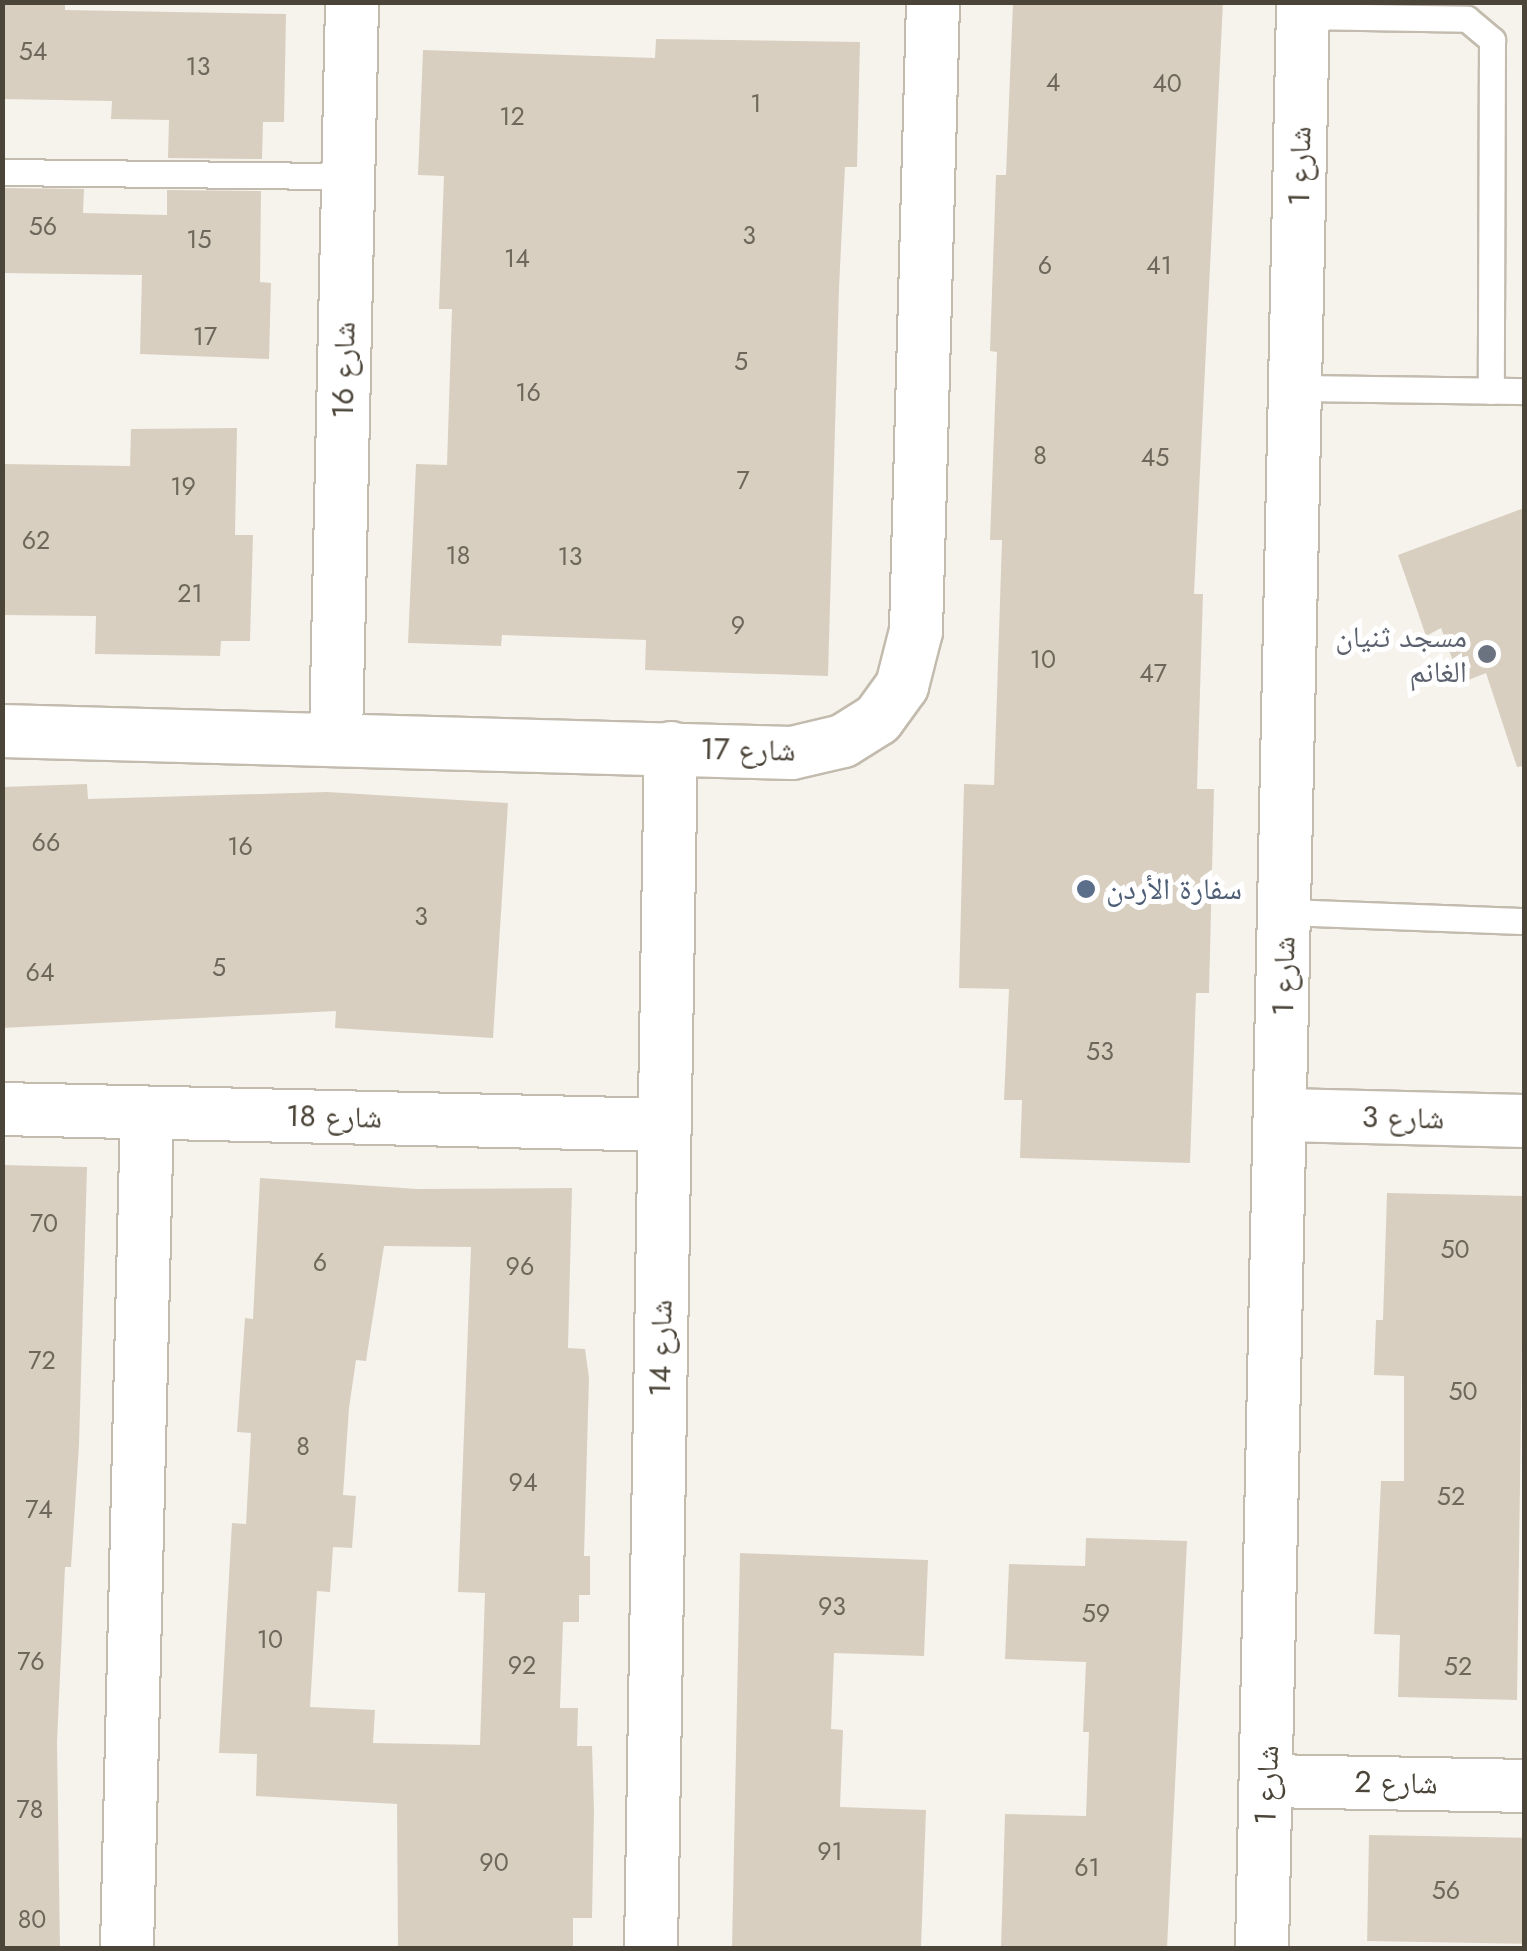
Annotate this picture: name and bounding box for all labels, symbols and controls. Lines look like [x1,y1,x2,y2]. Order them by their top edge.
house number: 54 [19,36,47,66]
house number: 13 [186,51,210,81]
house number: 4 [1046,67,1060,97]
house number: 40 [1152,68,1182,98]
house number: 1 [750,88,762,118]
house number: 12 [499,101,525,131]
street label: شارع 1 [1281,126,1319,206]
house number: 56 [29,211,57,241]
house number: 3 [742,220,756,250]
house number: 15 [186,224,212,254]
house number: 14 [504,243,530,273]
house number: 6 [1038,250,1052,280]
house number: 41 [1146,250,1172,280]
house number: 17 [193,321,217,351]
street label: شارع 16 [325,321,363,419]
house number: 5 [734,346,748,376]
house number: 16 [515,377,541,407]
house number: 8 [1033,440,1047,470]
house number: 45 [1141,442,1169,472]
house number: 7 [736,465,750,495]
house number: 19 [170,471,196,501]
house number: 62 [22,525,50,555]
house number: 18 [446,540,470,570]
house number: 13 [558,541,582,571]
house number: 21 [177,578,203,608]
house number: 9 [731,610,745,640]
place label: مسجد ثنيان الغانم [1335,619,1467,690]
marker: مسجد ثنيان الغانم [1476,643,1498,665]
house number: 10 [1030,644,1056,674]
house number: 47 [1139,658,1167,688]
street label: شارع 17 [700,731,796,769]
house number: 66 [32,827,60,857]
house number: 16 [227,831,253,861]
place label: سفارة الأردن [1106,871,1242,907]
marker: سفارة الأردن [1075,878,1097,900]
house number: 3 [414,901,428,931]
street label: شارع 1 [1265,936,1303,1016]
house number: 5 [212,952,226,982]
house number: 64 [26,957,54,987]
house number: 53 [1086,1036,1114,1066]
street label: شارع 18 [286,1098,382,1136]
street label: شارع 3 [1361,1099,1445,1137]
house number: 70 [30,1208,58,1238]
house number: 50 [1440,1234,1470,1264]
house number: 6 [313,1247,327,1277]
house number: 96 [506,1251,534,1281]
street label: شارع 14 [642,1299,680,1397]
house number: 72 [28,1345,56,1375]
house number: 50 [1448,1376,1478,1406]
house number: 8 [296,1431,310,1461]
house number: 94 [509,1467,537,1497]
house number: 52 [1437,1481,1465,1511]
house number: 74 [25,1494,53,1524]
house number: 93 [818,1591,846,1621]
house number: 59 [1082,1598,1110,1628]
house number: 10 [257,1624,283,1654]
house number: 76 [17,1646,45,1676]
house number: 92 [508,1650,536,1680]
house number: 52 [1444,1651,1472,1681]
street label: شارع 1 [1248,1745,1286,1825]
street label: شارع 2 [1354,1764,1438,1802]
house number: 78 [17,1794,43,1824]
house number: 91 [817,1836,843,1866]
house number: 90 [479,1847,509,1877]
house number: 61 [1074,1852,1100,1882]
house number: 56 [1432,1875,1460,1905]
house number: 80 [18,1904,46,1934]

